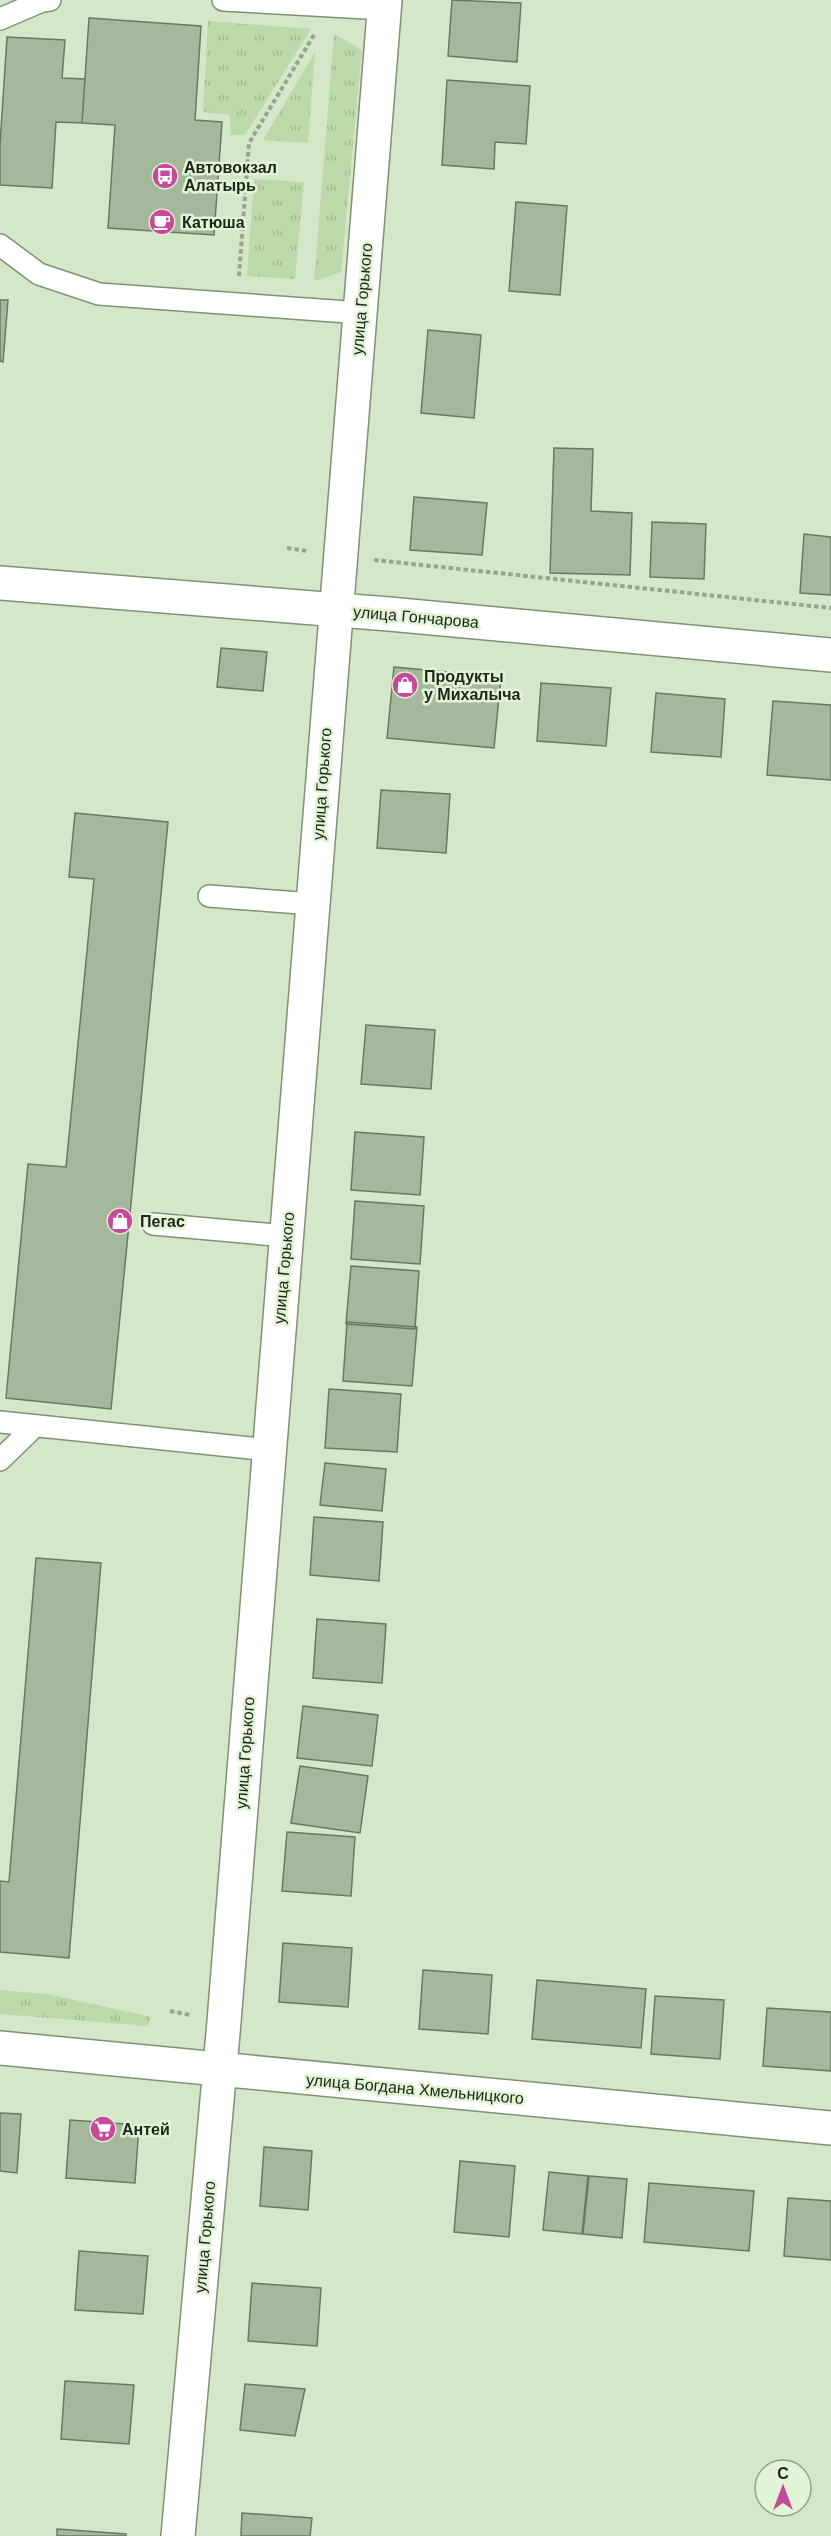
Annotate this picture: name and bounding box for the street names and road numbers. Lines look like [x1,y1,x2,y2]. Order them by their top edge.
street label: улица Горького [349,242,375,356]
street label: улица Гончарова [352,603,480,631]
street label: улица Горького [310,727,334,841]
street label: улица Горького [271,1211,297,1325]
street label: улица Горького [233,1696,257,1810]
street label: улица Богдана Хмельницкого [305,2071,525,2107]
street label: улица Горького [192,2180,218,2294]

